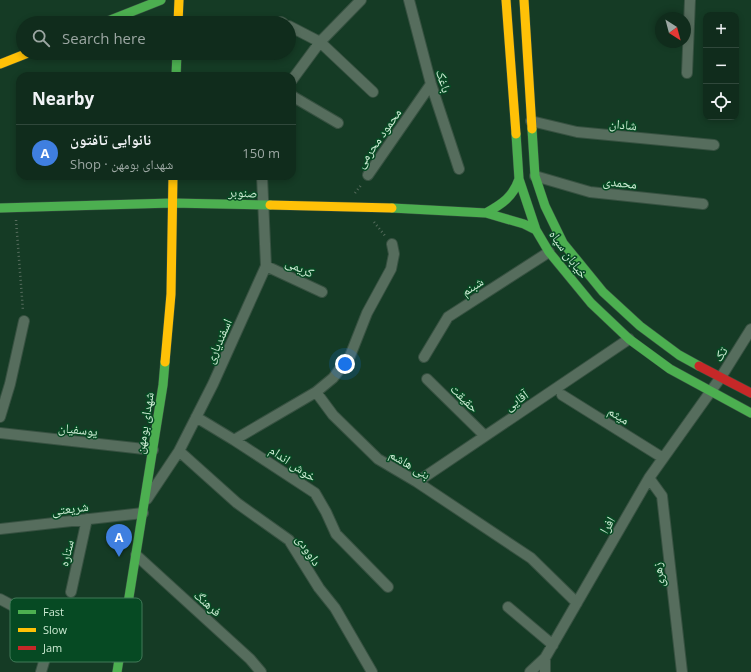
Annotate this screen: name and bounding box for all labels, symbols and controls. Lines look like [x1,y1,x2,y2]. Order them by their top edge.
north arrow [655,12,691,48]
map controls [703,12,739,120]
button: + [703,12,739,48]
search box [16,16,296,60]
icon: search [30,27,52,49]
text: Search here [62,28,146,48]
button: − [703,48,739,84]
street label: باغک [432,67,456,95]
button: locate [703,84,739,120]
text: Nearby [32,87,94,110]
street label: محمود محرمی [351,104,405,172]
street label: شادان [608,114,638,134]
text: نانوایی تافتون [70,129,151,149]
text: A [41,144,49,162]
text: 150 m [242,144,280,162]
text: Shop · شهدای بومهن [70,155,173,173]
street label: محمدی [602,171,638,193]
street label: صنوبر [227,182,258,201]
street label: خیابان سپاه [545,226,593,282]
street label: کریمی [283,253,318,282]
street label: شبنم [457,272,487,300]
street label: اسفندیاری [200,316,236,366]
street label: تک [709,343,732,365]
your location [335,354,355,374]
street label: حقیقت [447,380,483,416]
street label: آقایی [501,385,532,415]
street label: شهدای بومهن [130,391,158,455]
street label: میثم [605,401,633,429]
street label: یوسفیان [57,418,99,440]
street label: خوش اندام [266,441,320,485]
street label: بنی هاشم [386,445,434,483]
street label: شریعتی [50,497,90,519]
street label: افرا [595,513,619,537]
pin: A [106,524,132,557]
street label: داوودی [292,531,326,569]
street label: ستاره [54,538,78,568]
street label: زهری [648,562,668,588]
street label: فرهنگ [190,586,226,620]
legend [10,598,142,662]
text: Fast [43,604,64,619]
text: Slow [43,622,67,637]
text: Jam [42,640,62,655]

